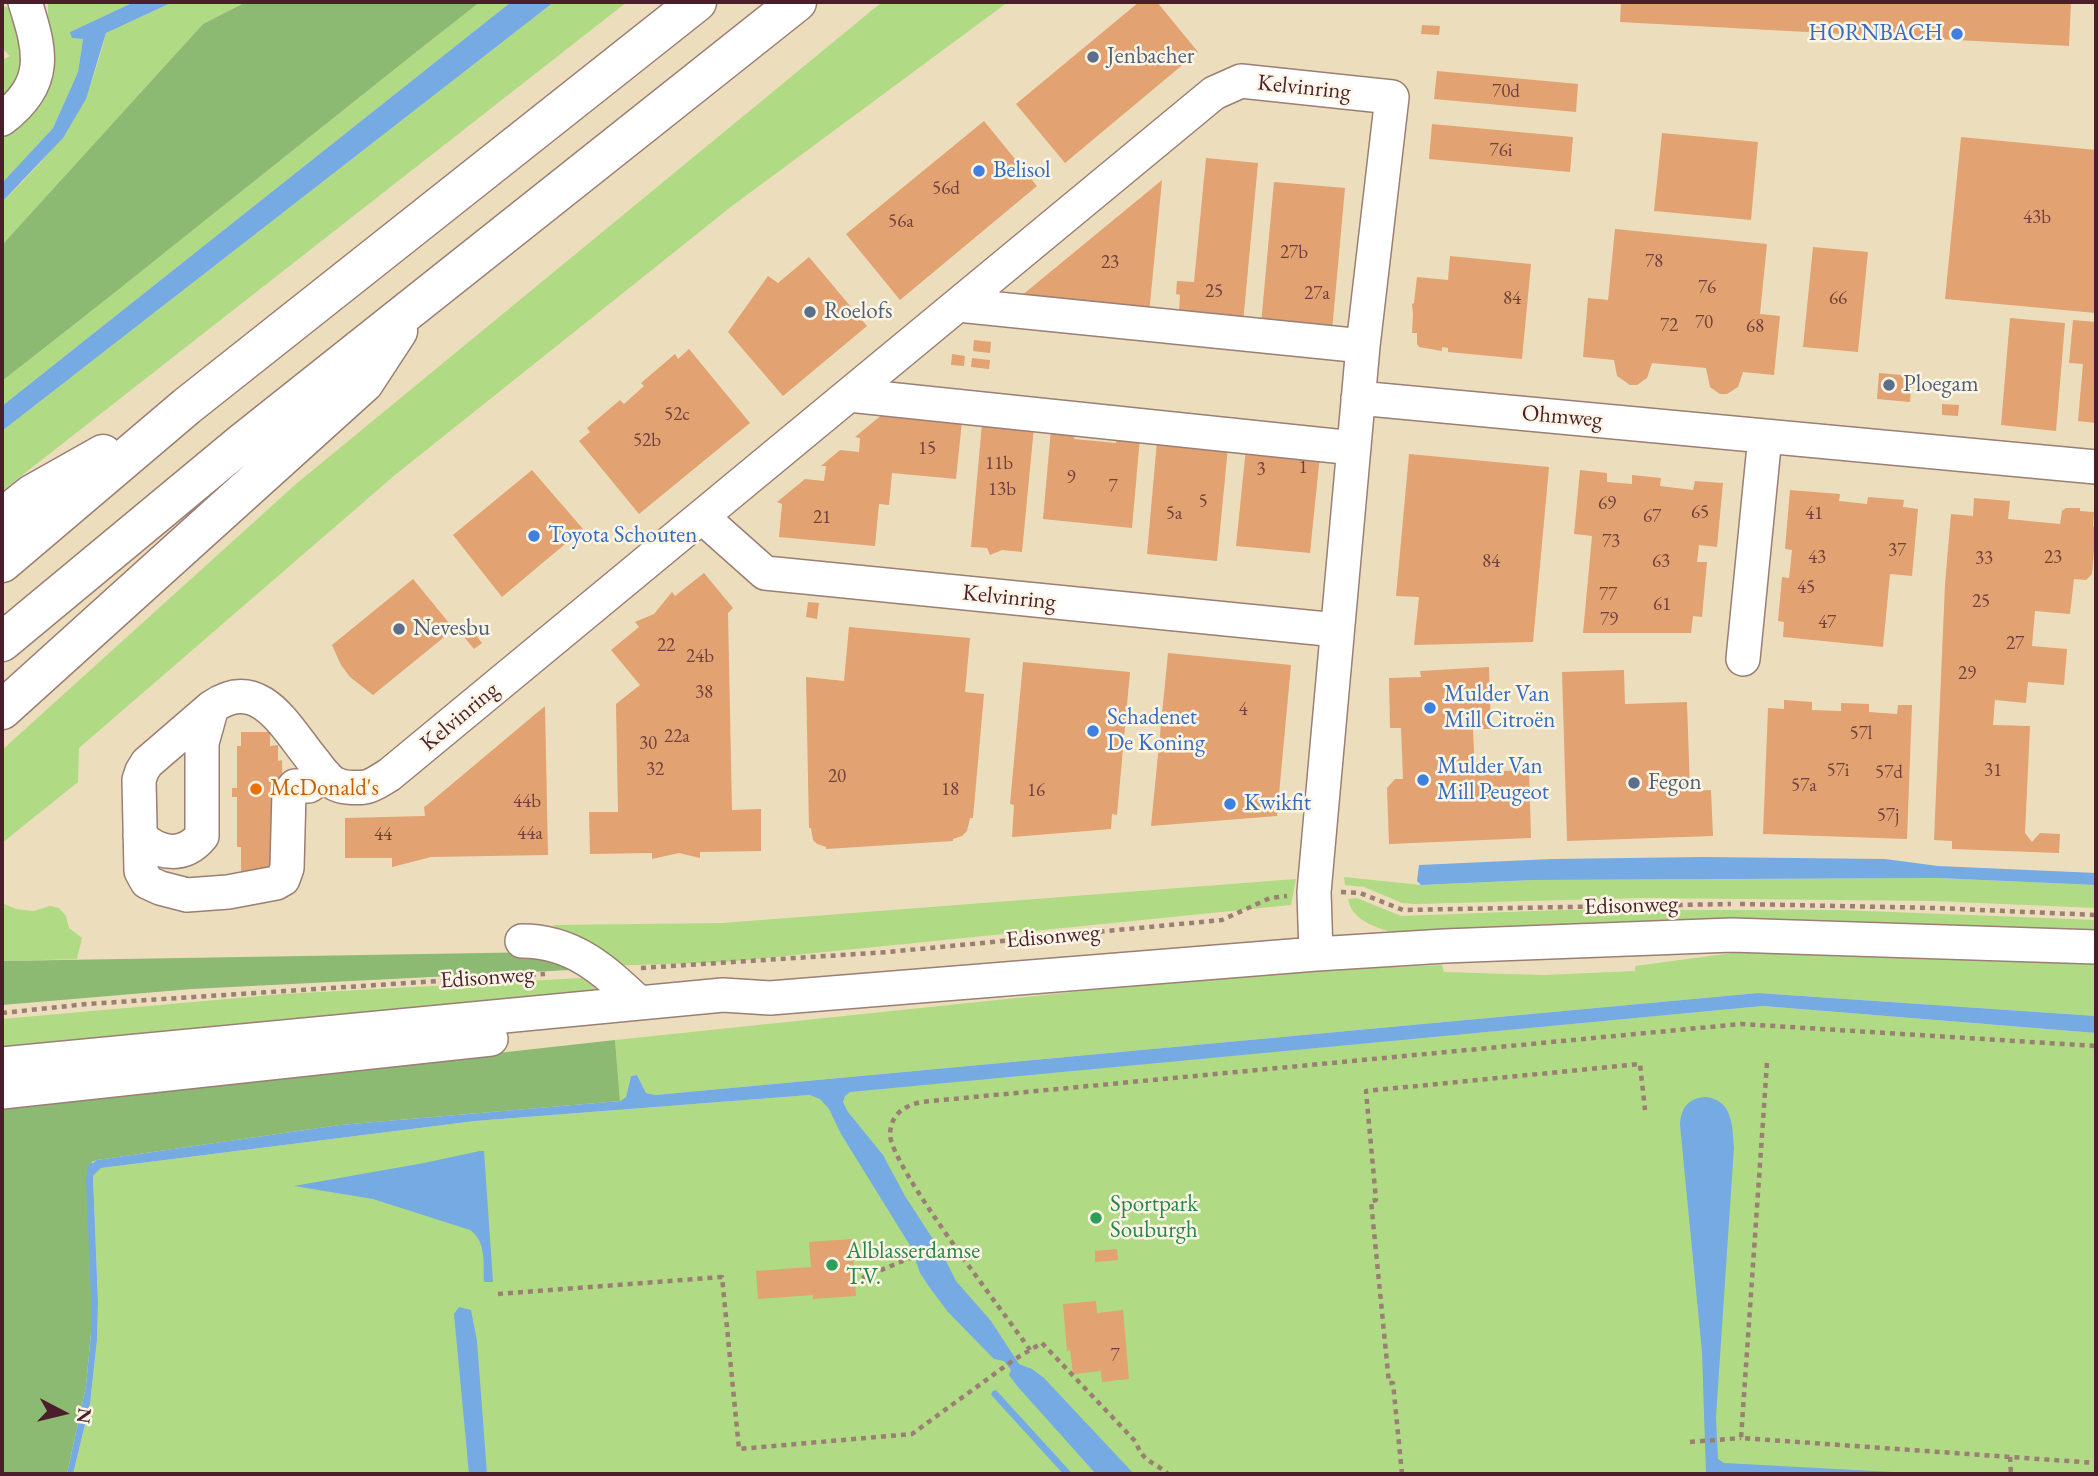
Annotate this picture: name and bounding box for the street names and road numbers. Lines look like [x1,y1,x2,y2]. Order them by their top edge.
street label: Kelvinring [1256,69,1352,107]
street label: Ohmweg [1521,400,1603,434]
street label: Kelvinring [961,579,1057,617]
street label: Kelvinring [415,676,505,758]
street label: Edisonweg [1583,891,1679,921]
street label: Edisonweg [1005,919,1101,955]
street label: Edisonweg [439,961,535,995]

